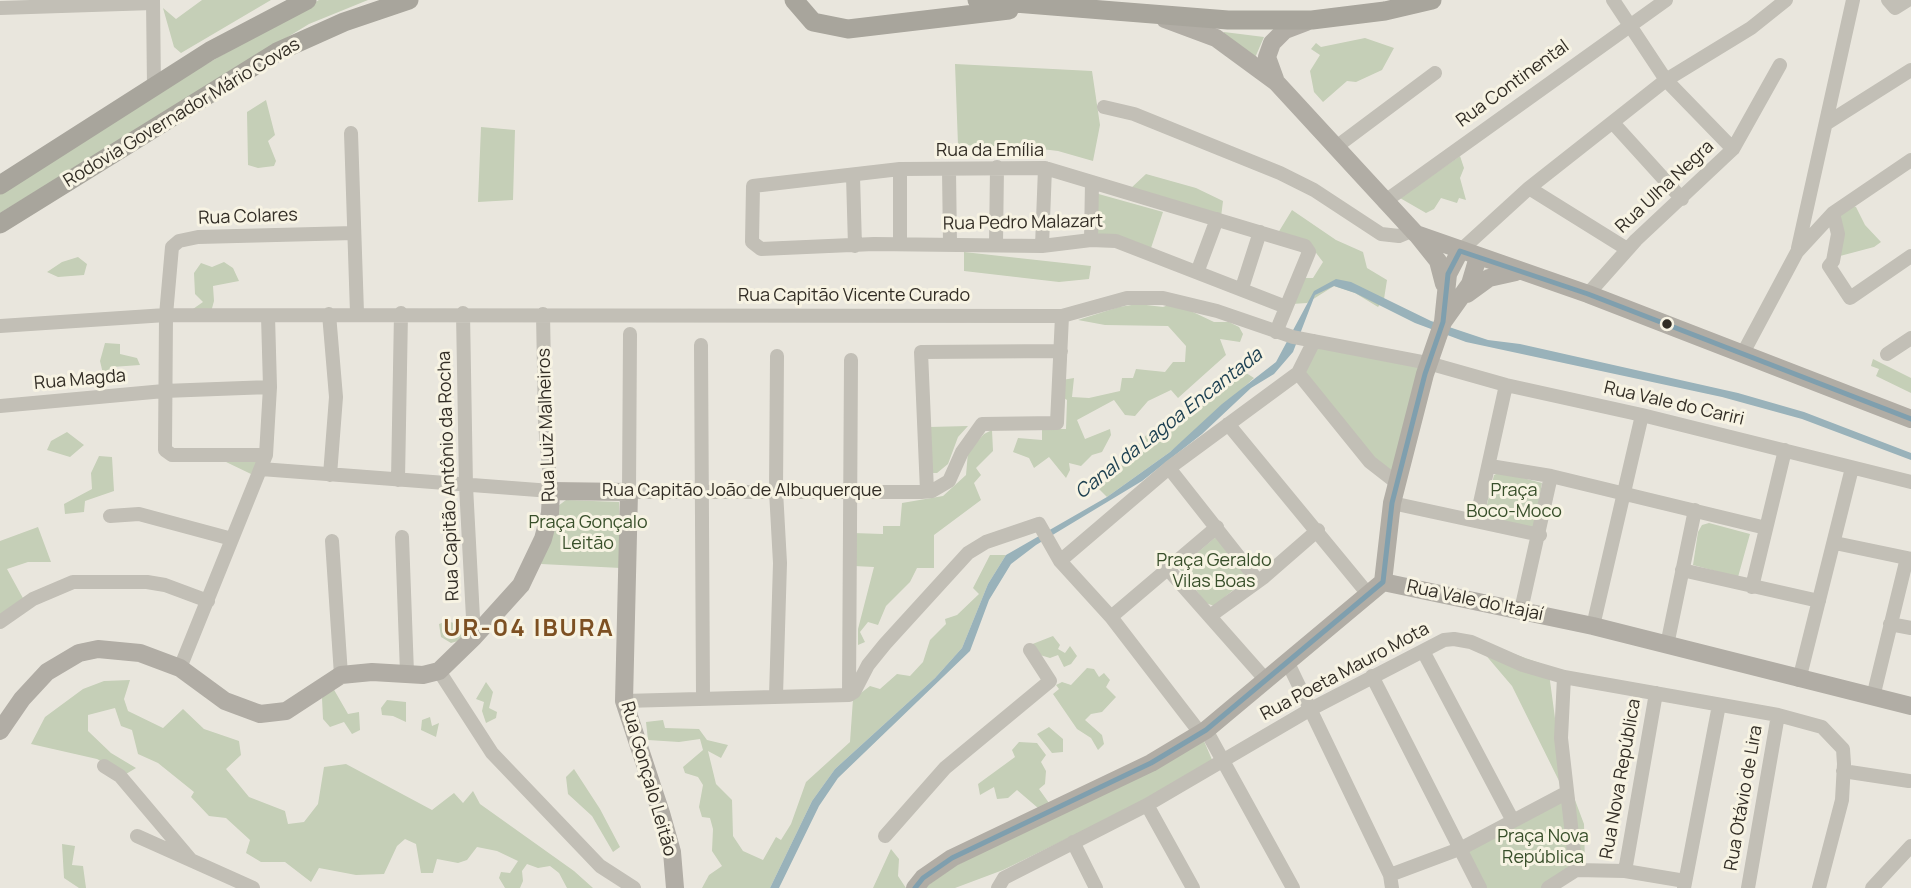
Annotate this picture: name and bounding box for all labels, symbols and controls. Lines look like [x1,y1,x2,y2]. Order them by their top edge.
street label: Rodovia Governador Mário Covas [60,34,304,192]
street label: Rua Continental [1452,36,1574,132]
street label: Rua Ulha Negra [1611,136,1719,238]
street label: Rua da Emília [936,140,1044,162]
street label: Rua Colares [198,204,298,230]
street label: Rua Pedro Malazart [943,211,1103,235]
street label: Rua Capitão Vicente Curado [738,285,970,307]
unlabelled marker [1660,317,1674,331]
water label: Canal da Lagoa Encantada [1071,344,1267,504]
street label: Rua Luiz Malheiros [534,348,560,502]
street label: Rua Capitão Antônio da Rocha [434,350,464,602]
street label: Rua Magda [33,365,127,395]
street label: Rua Vale do Cariri [1602,377,1746,431]
street label: Rua Capitão João de Albuquerque [602,480,882,502]
park label: Praça Boco-Moco [1466,480,1562,522]
park label: Praça Gonçalo Leitão [528,512,648,554]
park label: Praça Geraldo Vilas Boas [1156,550,1272,592]
street label: Rua Vale do Itajaí [1405,576,1545,626]
district label: UR-04 IBURA [445,615,613,643]
street label: Rua Poeta Mauro Mota [1257,618,1433,726]
street label: Rua Nova República [1596,697,1646,861]
street label: Rua Gonçalo Leitão [616,699,680,859]
street label: Rua Otávio de Lira [1721,724,1767,872]
park label: Praça Nova República [1497,826,1589,868]

